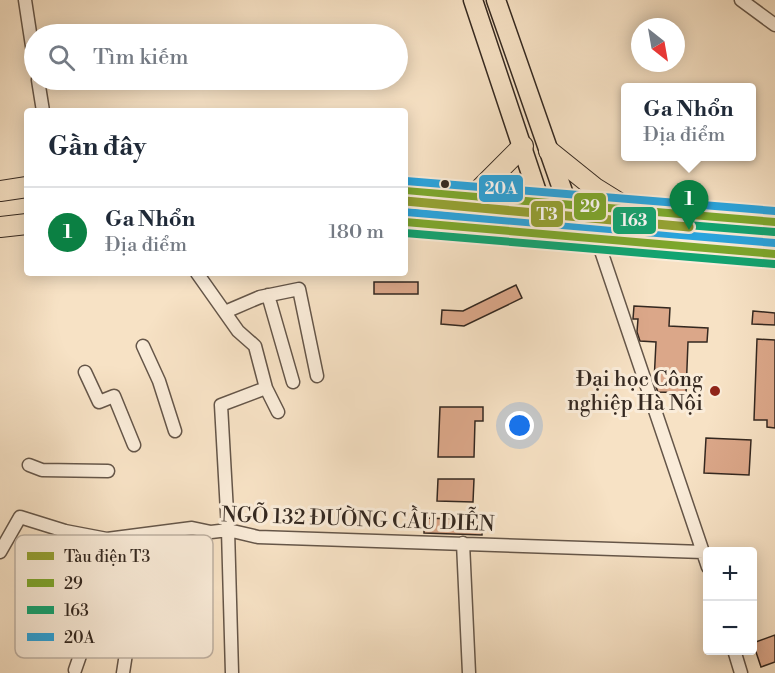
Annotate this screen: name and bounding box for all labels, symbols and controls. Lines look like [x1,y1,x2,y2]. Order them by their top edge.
north arrow [631,18,685,72]
search box [24,24,408,90]
icon: search [45,41,78,74]
text: Tìm kiếm [93,44,189,71]
popup [621,83,756,161]
text: Ga Nhổn [643,96,734,123]
text: Địa điểm [643,123,725,148]
text: Gần đây [48,131,146,163]
line badge: 20A [478,174,524,203]
unlabelled marker [439,178,451,190]
text: 20A [484,179,518,199]
pin: 1 [670,180,708,230]
line badge: 29 [573,192,607,221]
text: 29 [580,197,600,217]
line badge: T3 [530,200,564,228]
text: T3 [536,205,558,225]
text: Ga Nhổn [105,206,195,233]
line badge: 163 [612,206,657,235]
text: 163 [621,211,648,231]
text: 1 [63,220,72,245]
text: 180 m [329,220,384,245]
text: Địa điểm [105,233,187,258]
place label: Đại học Công nghiệp Hà Nội [567,367,703,417]
marker: Đại học Công nghiệp Hà Nội [708,384,722,398]
your location [505,411,534,440]
street label: NGÕ 132 ĐƯỜNG CẦU DIỄN [221,497,496,538]
legend [15,535,213,658]
text: Tàu điện T3 [64,547,150,567]
map controls [703,547,757,655]
button: + [703,547,757,601]
text: 29 [64,574,83,594]
text: 163 [64,601,89,621]
button: − [703,601,757,655]
text: 20A [64,628,96,648]

